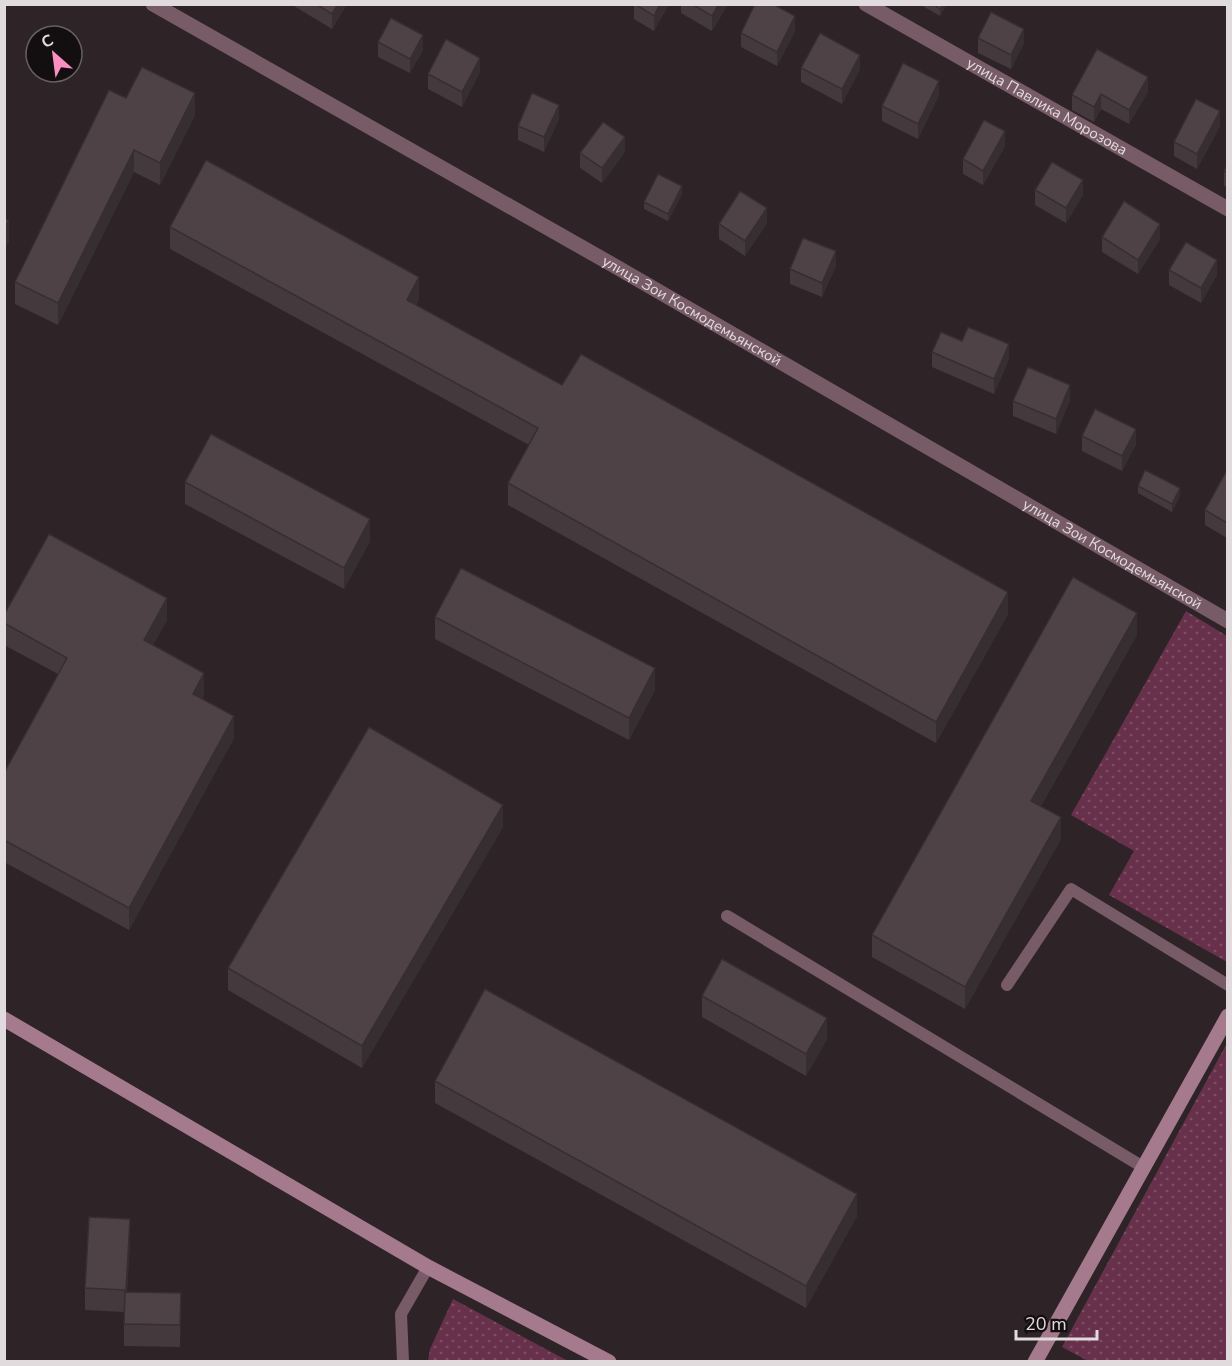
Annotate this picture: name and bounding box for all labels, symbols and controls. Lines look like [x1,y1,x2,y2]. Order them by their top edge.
north arrow [24,24,84,84]
text: С [37,29,58,54]
street label: улица Павлика Морозова [963,53,1131,160]
street label: улица Зои Космодемьянской [598,251,785,370]
street label: улица Зои Космодемьянской [1019,494,1206,614]
scale bar [1016,1303,1097,1341]
text: 20 m [1025,1312,1067,1336]

